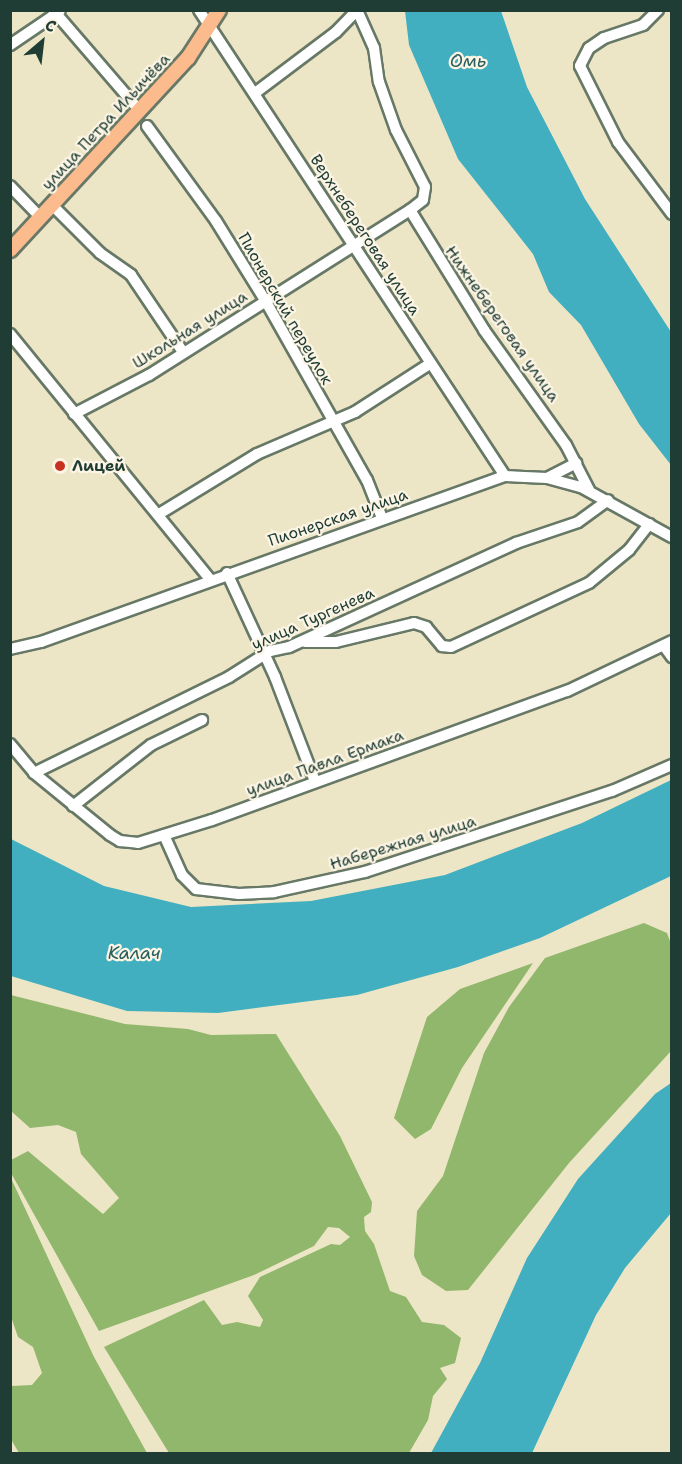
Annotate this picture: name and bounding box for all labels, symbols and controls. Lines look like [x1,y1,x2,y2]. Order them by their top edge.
north arrow [12,12,72,72]
text: С [41,14,60,37]
street label: улица Петра Ильичёва [38,50,174,194]
water label: Омь [450,50,486,72]
street label: Верхнебереговая улица [306,151,424,319]
street label: Пионерский переулок [234,230,336,388]
street label: Нижнебереговая улица [441,242,563,406]
street label: Школьная улица [129,287,251,373]
place label: Лицей [72,456,125,476]
marker: Лицей [53,459,67,473]
street label: Пионерская улица [266,485,410,551]
street label: улица Тургенева [249,583,377,655]
street label: улица Павла Ермака [244,726,406,800]
street label: Набережная улица [328,812,478,874]
water label: Калач [108,942,160,964]

